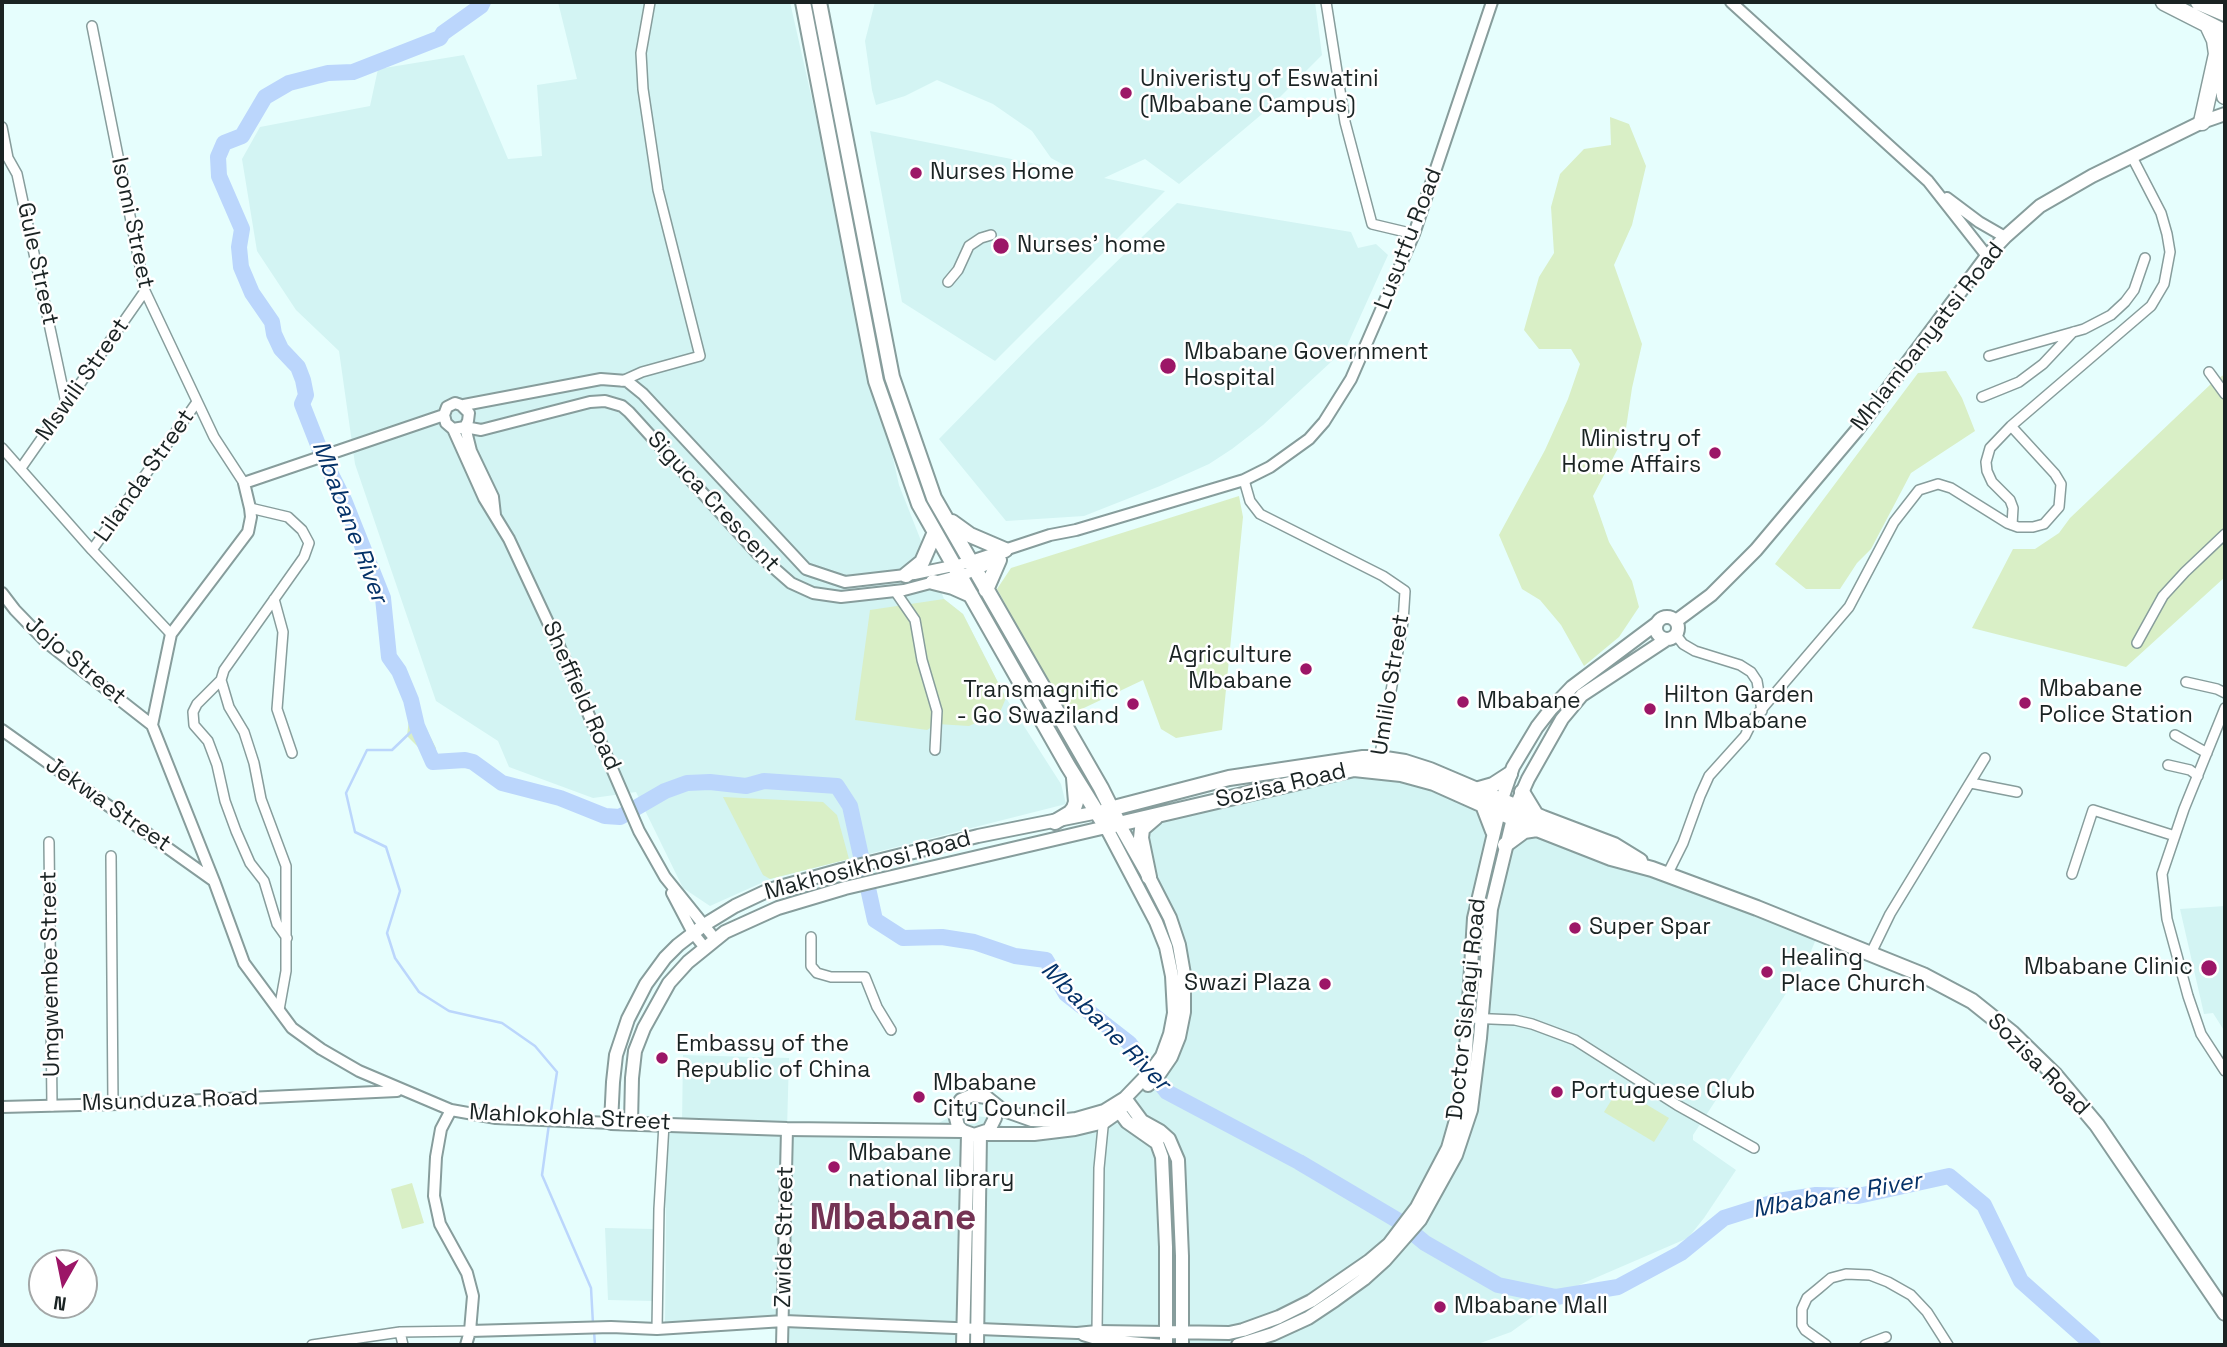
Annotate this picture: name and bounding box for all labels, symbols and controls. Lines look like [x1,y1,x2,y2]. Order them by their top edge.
place label: Univeristy of Eswatini (Mbabane Campus) [1140,66,1379,120]
marker: Univeristy of Eswatini (Mbabane Campus) [1118,85,1134,101]
street label: Isomi Street [105,155,159,291]
place label: Nurses Home [930,159,1074,187]
street label: Lusutfu Road [1369,164,1449,314]
marker: Nurses Home [908,165,924,181]
street label: Gule Street [11,200,63,328]
place label: Nurses' home [1017,232,1166,260]
marker: Nurses' home [991,236,1011,256]
street label: Mhlambanyatsi Road [1846,237,2010,437]
street label: Mswili Street [31,313,135,447]
place label: Mbabane Government Hospital [1184,339,1429,393]
marker: Mbabane Government Hospital [1158,356,1178,376]
street label: Lilanda Street [89,404,201,548]
street label: Siguca Crescent [641,426,785,578]
place label: Ministry of Home Affairs [1562,426,1701,480]
water label: Mbabane River [305,437,393,607]
marker: Ministry of Home Affairs [1707,445,1723,461]
street label: Jojo Street [19,611,131,711]
street label: Umlilo Street [1366,613,1416,757]
street label: Sheffield Road [536,617,626,775]
place label: Agriculture Mbabane [1168,642,1292,696]
marker: Agriculture Mbabane [1298,661,1314,677]
place label: Mbabane Police Station [2039,676,2193,730]
place label: Transmagnific - Go Swaziland [956,677,1119,731]
place label: Hilton Garden Inn Mbabane [1664,682,1814,736]
place label: Mbabane [1477,688,1581,716]
marker: Mbabane [1455,694,1471,710]
marker: Mbabane Police Station [2017,695,2033,711]
marker: Transmagnific - Go Swaziland [1125,696,1141,712]
marker: Hilton Garden Inn Mbabane [1642,701,1658,717]
street label: Jekwa Street [40,752,176,858]
street label: Sozisa Road [1213,758,1349,814]
street label: Makhosikhosi Road [762,825,974,907]
street label: Umgwembe Street [35,871,67,1077]
street label: Doctor Sishayi Road [1442,897,1492,1121]
place label: Super Spar [1589,914,1711,942]
marker: Super Spar [1567,920,1583,936]
place label: Healing Place Church [1781,945,1926,999]
place label: Mbabane Clinic [2024,954,2193,982]
water label: Mbabane River [1034,956,1176,1098]
marker: Mbabane Clinic [2199,958,2219,978]
marker: Healing Place Church [1759,964,1775,980]
place label: Swazi Plaza [1184,970,1311,998]
marker: Swazi Plaza [1317,976,1333,992]
street label: Sozisa Road [1981,1008,2095,1122]
place label: Embassy of the Republic of China [676,1031,870,1085]
marker: Embassy of the Republic of China [654,1050,670,1066]
place label: Mbabane City Council [933,1070,1066,1124]
place label: Portuguese Club [1571,1078,1755,1106]
street label: Msunduza Road [81,1084,259,1118]
marker: Portuguese Club [1549,1084,1565,1100]
marker: Mbabane City Council [911,1089,927,1105]
street label: Mahlokohla Street [468,1099,672,1137]
place label: Mbabane national library [848,1140,1014,1194]
marker: Mbabane national library [826,1159,842,1175]
street label: Zwide Street [770,1166,800,1308]
water label: Mbabane River [1750,1167,1924,1225]
district label: Mbabane [810,1197,976,1241]
north arrow [28,1249,98,1319]
text: N [52,1290,68,1317]
place label: Mbabane Mall [1454,1293,1608,1321]
marker: Mbabane Mall [1432,1299,1448,1315]

